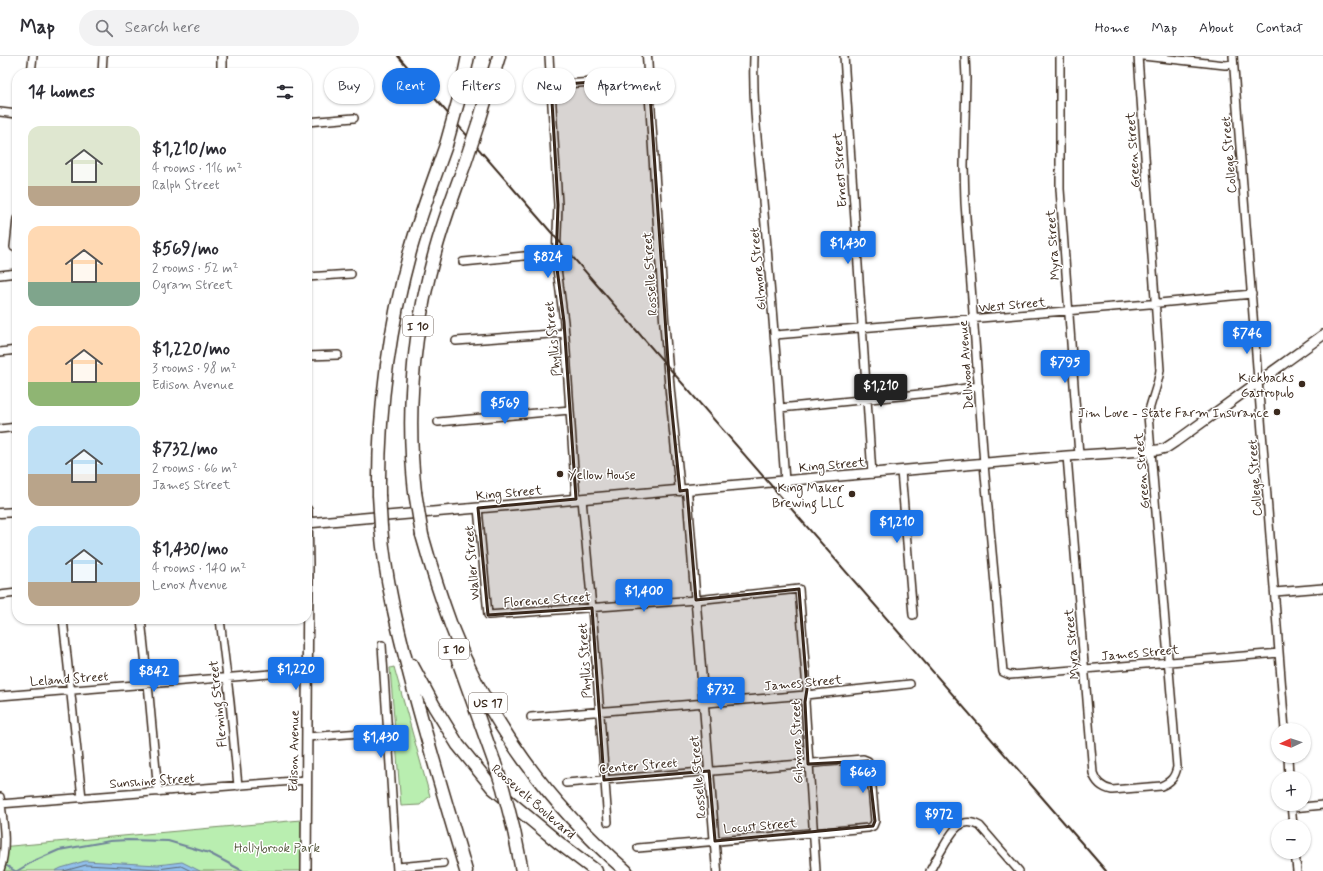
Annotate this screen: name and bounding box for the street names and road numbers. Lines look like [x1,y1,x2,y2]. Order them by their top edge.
street label: Green Street [1122,111,1145,189]
street label: College Street [1218,116,1241,194]
street label: Ernest Street [829,131,852,208]
street label: Myra Street [1043,209,1064,281]
street label: Gilmore Street [746,226,771,311]
street label: Rosselle Street [639,231,662,316]
street label: West Street [978,294,1047,317]
street label: Phyllis Street [541,300,566,377]
road number: I 10 [403,316,433,336]
street label: Dellwood Avenue [955,320,978,410]
street label: Green Street [1131,432,1154,510]
street label: College Street [1244,439,1267,517]
street label: King Street [798,454,866,478]
street label: King Street [475,482,543,506]
street label: Waller Street [461,525,484,601]
street label: Florence Street [503,589,591,612]
street label: Myra Street [1061,607,1084,680]
street label: Phyllis Street [574,622,597,699]
road number: I 10 [439,639,469,659]
street label: James Street [1100,642,1180,665]
street label: Fleming Street [205,659,234,748]
street label: Leland Street [29,668,109,691]
street label: James Street [763,672,843,695]
road number: US 17 [469,693,507,713]
street label: Gilmore Street [788,700,807,784]
street label: Edison Avenue [285,710,304,792]
street label: Rosselle Street [686,734,711,819]
street label: Center Street [598,755,678,778]
street label: Roosevelt Boulevard [487,761,579,843]
street label: Sunshine Street [109,770,195,793]
street label: Locust Street [723,815,798,838]

